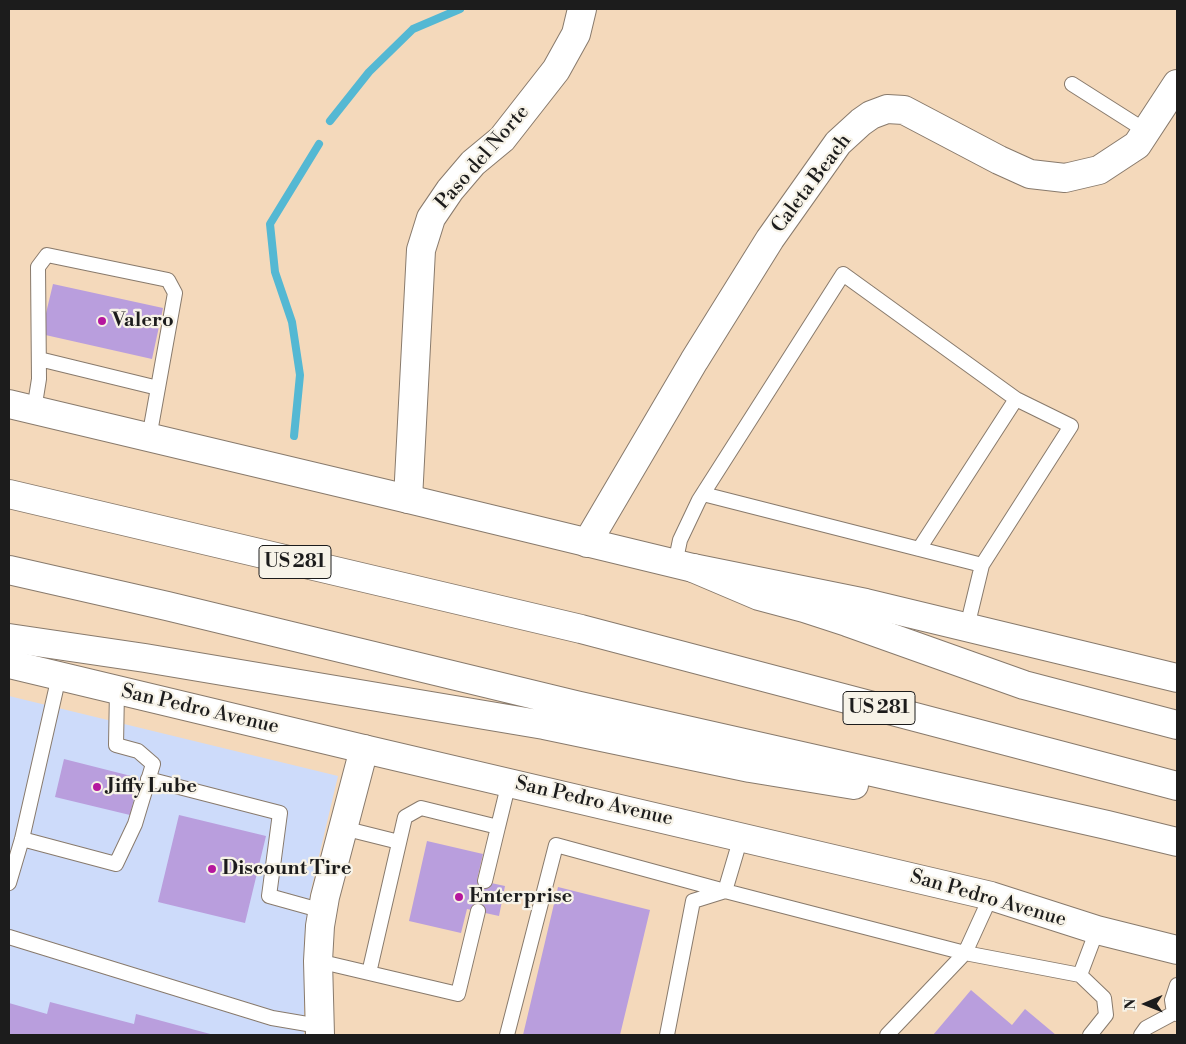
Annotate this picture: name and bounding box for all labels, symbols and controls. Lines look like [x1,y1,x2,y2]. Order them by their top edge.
street label: Paso del Norte [431,101,535,215]
street label: Caleta Beach [767,130,857,238]
place label: Valero [112,309,174,333]
marker: Valero [96,315,108,327]
road number: US 281 [259,546,331,578]
street label: San Pedro Avenue [119,680,281,740]
road number: US 281 [843,691,915,724]
street label: San Pedro Avenue [513,772,675,832]
place label: Jiffy Lube [107,775,197,799]
marker: Jiffy Lube [91,781,103,793]
place label: Discount Tire [222,857,351,881]
marker: Discount Tire [206,863,218,875]
street label: San Pedro Avenue [907,865,1069,933]
place label: Enterprise [469,885,572,909]
marker: Enterprise [453,891,465,903]
north arrow [1121,979,1171,1029]
text: N [1122,999,1140,1010]

